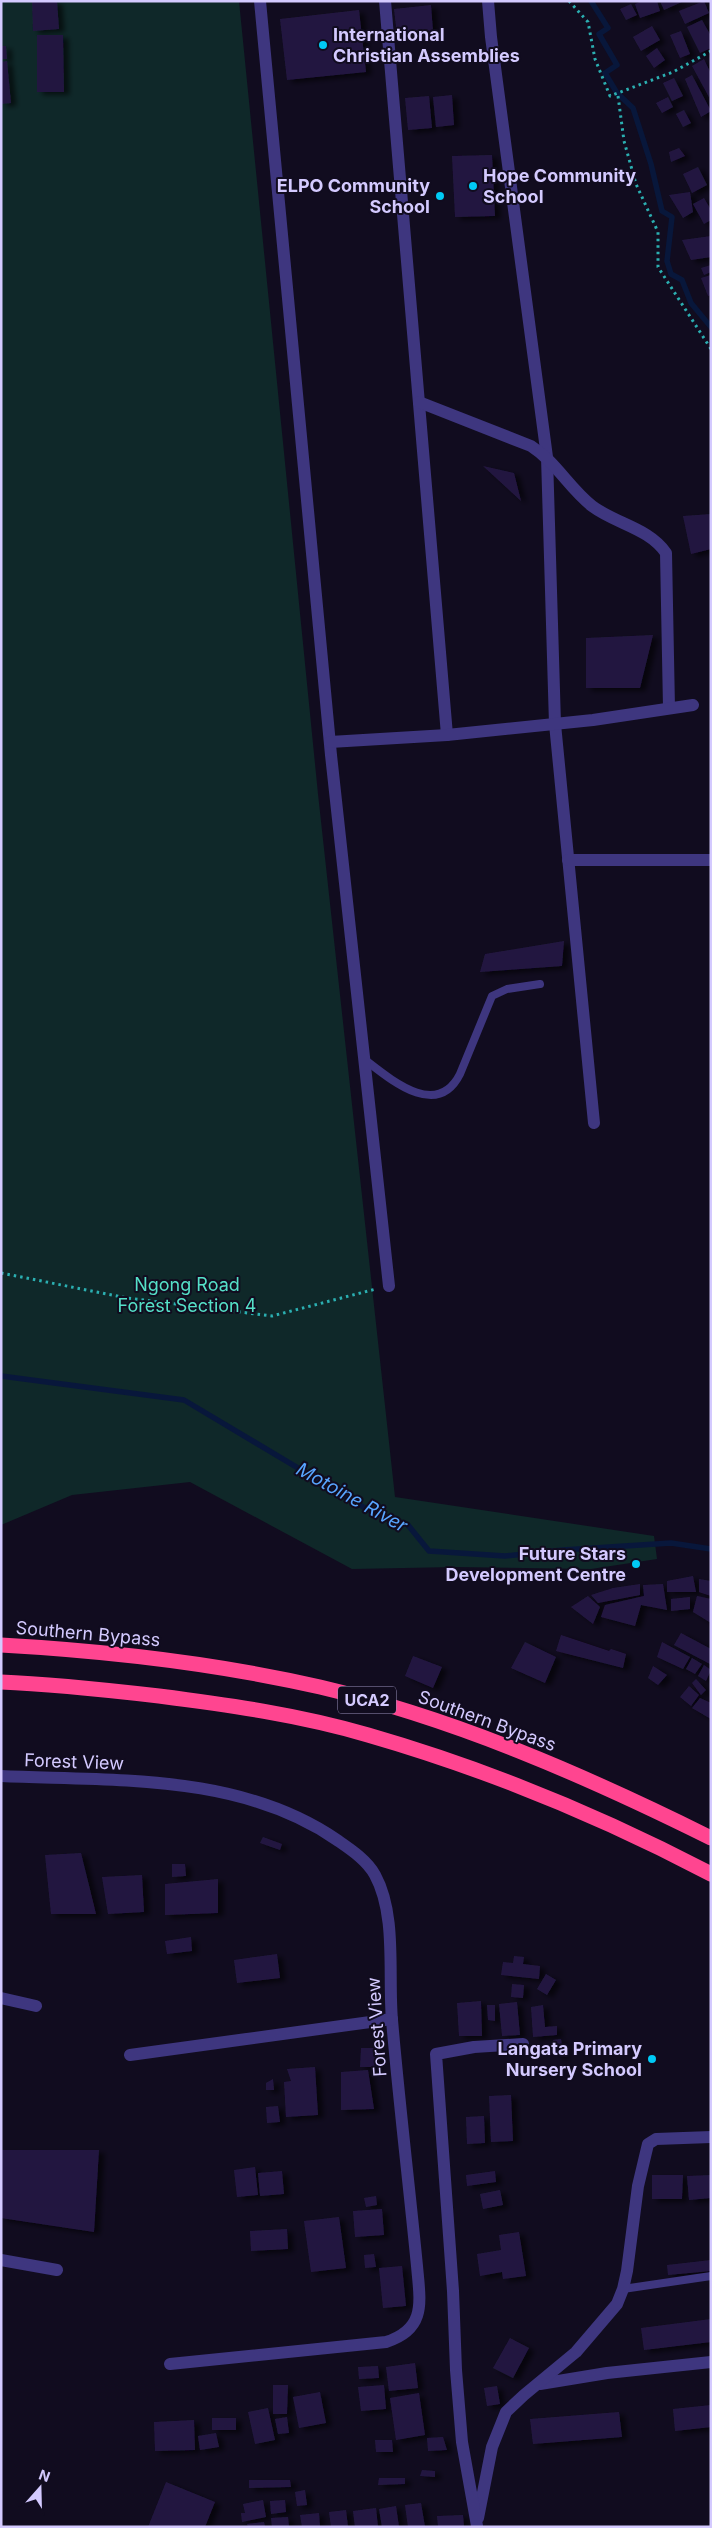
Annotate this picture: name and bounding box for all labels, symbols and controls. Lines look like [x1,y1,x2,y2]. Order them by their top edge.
place label: International Christian Assemblies [333,24,520,66]
marker: International Christian Assemblies [317,39,329,51]
place label: Hope Community School [483,165,636,207]
place label: ELPO Community School [277,175,430,217]
marker: Hope Community School [467,180,479,192]
marker: ELPO Community School [434,190,446,202]
park label: Ngong Road Forest Section 4 [118,1274,256,1316]
water label: Motoine River [292,1457,412,1538]
place label: Future Stars Development Centre [445,1543,626,1585]
marker: Future Stars Development Centre [630,1558,642,1570]
street label: Southern Bypass [15,1617,161,1650]
road number: UCA2 [338,1686,396,1714]
street label: Southern Bypass [415,1686,559,1755]
street label: Forest View [24,1749,125,1774]
street label: Forest View [363,1976,390,2078]
place label: Langata Primary Nursery School [498,2038,642,2080]
marker: Langata Primary Nursery School [646,2053,658,2065]
north arrow [15,2463,65,2513]
text: N [37,2466,53,2485]

